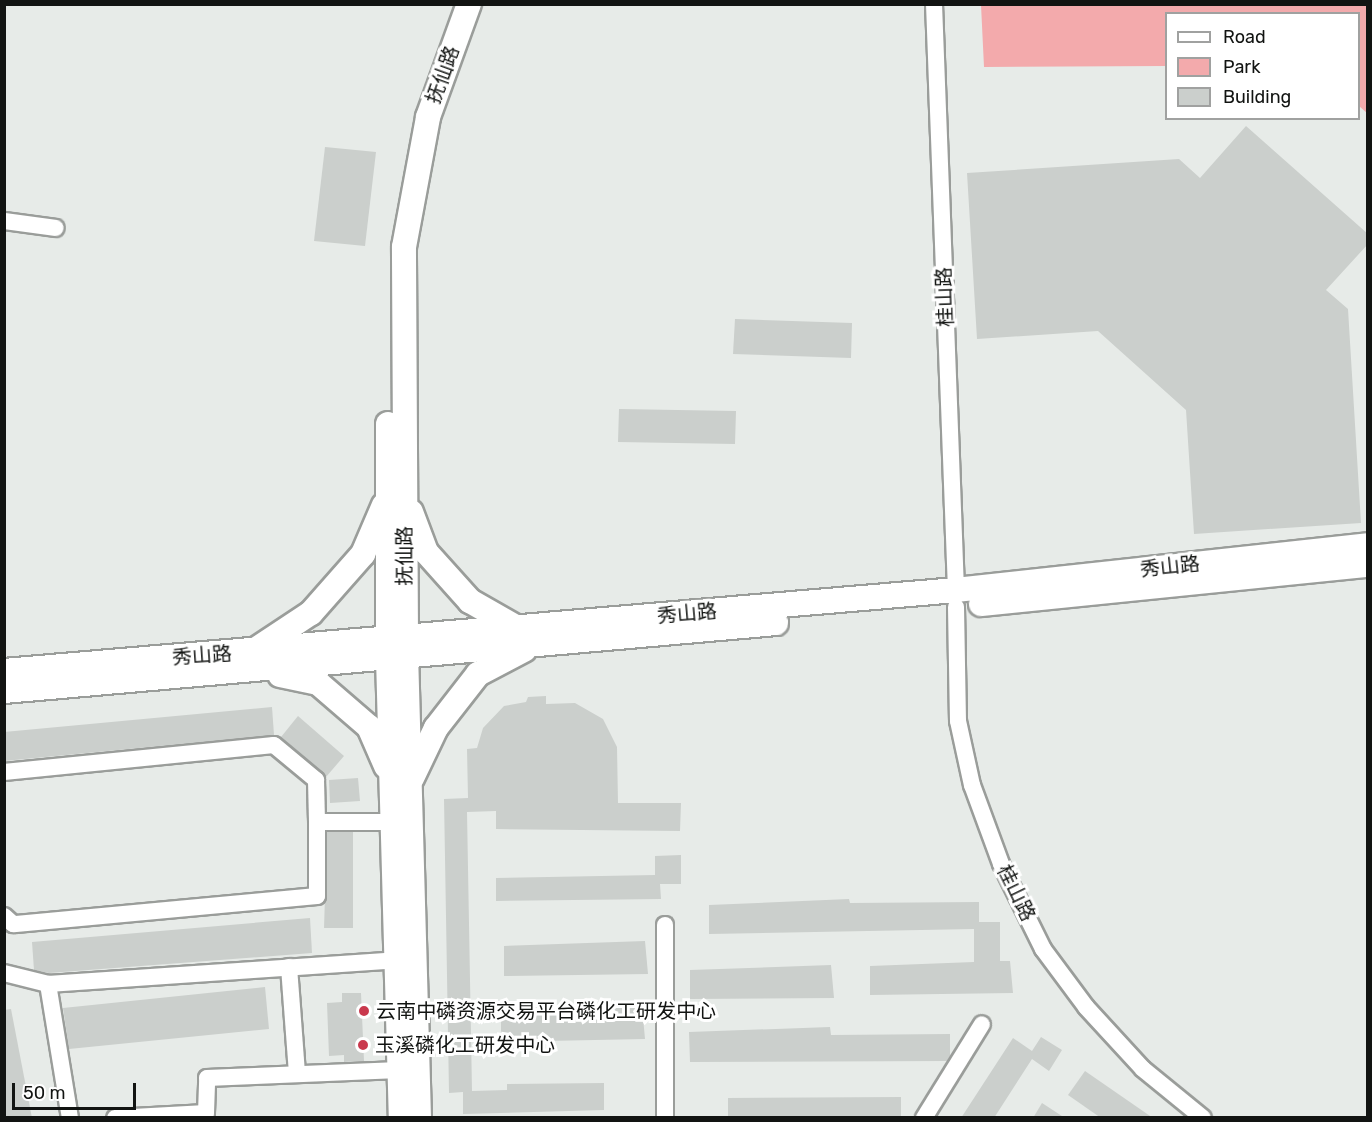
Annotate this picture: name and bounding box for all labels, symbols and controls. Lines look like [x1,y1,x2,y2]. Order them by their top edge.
legend [1165,12,1360,120]
text: Road [1223,26,1266,48]
street label: 抚仙路 [421,43,465,107]
text: Park [1223,56,1260,78]
text: Building [1223,86,1291,108]
street label: 桂山路 [932,267,958,327]
street label: 抚仙路 [393,526,417,586]
street label: 秀山路 [1139,552,1201,582]
street label: 秀山路 [656,599,718,629]
street label: 秀山路 [171,642,233,670]
street label: 桂山路 [992,861,1040,925]
place label: 云南中磷资源交易平台磷化工研发中心 [376,999,716,1023]
marker: 云南中磷资源交易平台磷化工研发中心 [357,1004,371,1018]
place label: 玉溪磷化工研发中心 [375,1033,555,1057]
marker: 玉溪磷化工研发中心 [356,1038,370,1052]
scale bar [15,1071,140,1109]
text: 50 m [23,1082,66,1104]

